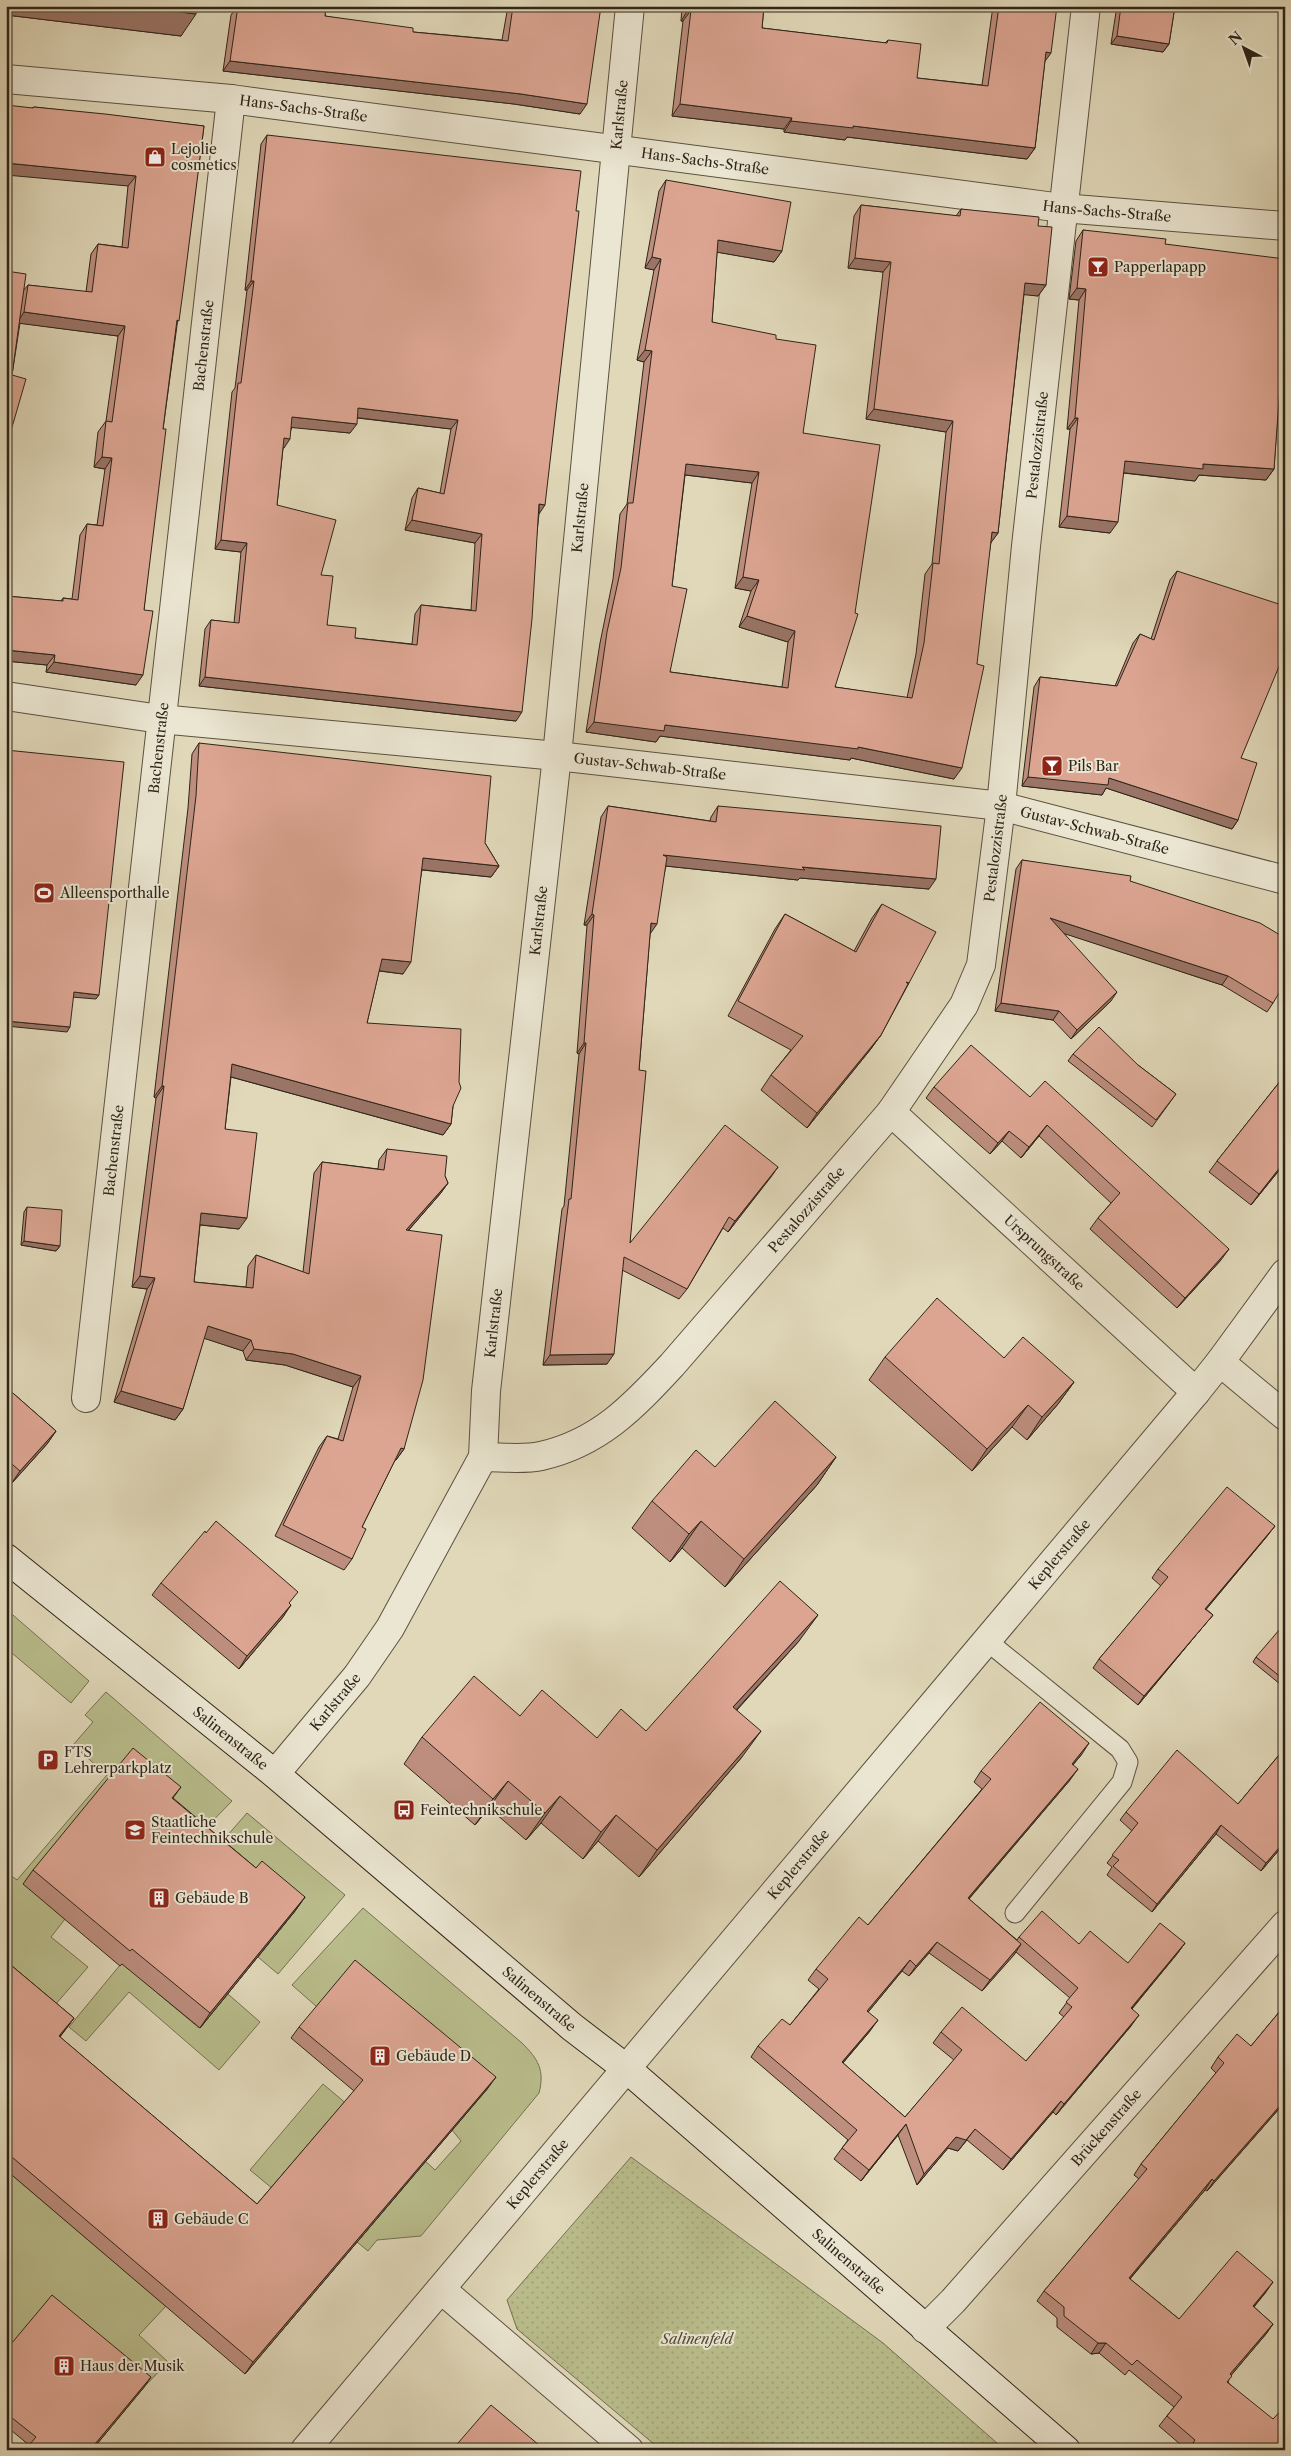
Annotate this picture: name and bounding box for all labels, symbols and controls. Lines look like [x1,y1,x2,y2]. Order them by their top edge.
north arrow [1218,22,1268,72]
text: N [1225,27,1246,49]
street label: Karlstraße [607,79,632,151]
street label: Hans-Sachs-Straße [238,91,369,126]
place label: Lejolie cosmetics [171,140,237,174]
street label: Hans-Sachs-Straße [640,144,770,179]
shop icon: Lejolie cosmetics [143,145,167,169]
street label: Hans-Sachs-Straße [1041,197,1172,226]
bar icon: Papperlapapp [1086,255,1110,279]
place label: Papperlapapp [1114,258,1206,276]
street label: Bachenstraße [189,299,218,392]
street label: Pestalozzistraße [1022,390,1052,500]
street label: Karlstraße [568,482,593,554]
street label: Bachenstraße [145,701,173,795]
street label: Gustav-Schwab-Straße [573,749,727,784]
bar icon: Pils Bar [1040,754,1064,778]
place label: Pils Bar [1068,757,1119,775]
street label: Pestalozzistraße [980,793,1011,903]
street label: Gustav-Schwab-Straße [1018,802,1171,858]
sports icon: Alleensporthalle [32,881,56,905]
place label: Alleensporthalle [59,884,170,902]
street label: Karlstraße [526,885,551,957]
street label: Bachenstraße [100,1104,128,1197]
street label: Pestalozzistraße [764,1163,849,1256]
street label: Ursprungstraße [1000,1211,1089,1294]
street label: Karlstraße [481,1287,506,1359]
street label: Keplerstraße [1024,1515,1094,1593]
street label: Karlstraße [306,1669,365,1735]
street label: Salinenstraße [189,1703,272,1774]
place label: FTS Lehrerparkplatz [64,1743,172,1777]
parking icon: FTS Lehrerparkplatz [36,1748,60,1772]
bus stop icon: Feintechnikschule [392,1798,416,1822]
place label: Feintechnikschule [420,1801,542,1819]
place label: Staatliche Feintechnikschule [151,1813,273,1847]
school or university icon: Staatliche Feintechnikschule [123,1818,147,1842]
street label: Keplerstraße [764,1825,833,1903]
building icon: Gebäude B [147,1886,171,1910]
place label: Gebäude B [175,1889,249,1907]
street label: Salinenstraße [499,1963,580,2036]
building icon: Gebäude D [368,2044,392,2068]
place label: Gebäude D [396,2047,471,2065]
street label: Brückenstraße [1067,2085,1145,2170]
street label: Keplerstraße [503,2135,572,2213]
building icon: Gebäude C [146,2207,170,2231]
place label: Gebäude C [174,2210,248,2228]
street label: Salinenstraße [808,2225,889,2298]
park label: Salinenfeld [660,2330,734,2348]
building icon: Haus der Musik [52,2354,76,2378]
place label: Haus der Musik [80,2357,185,2375]

